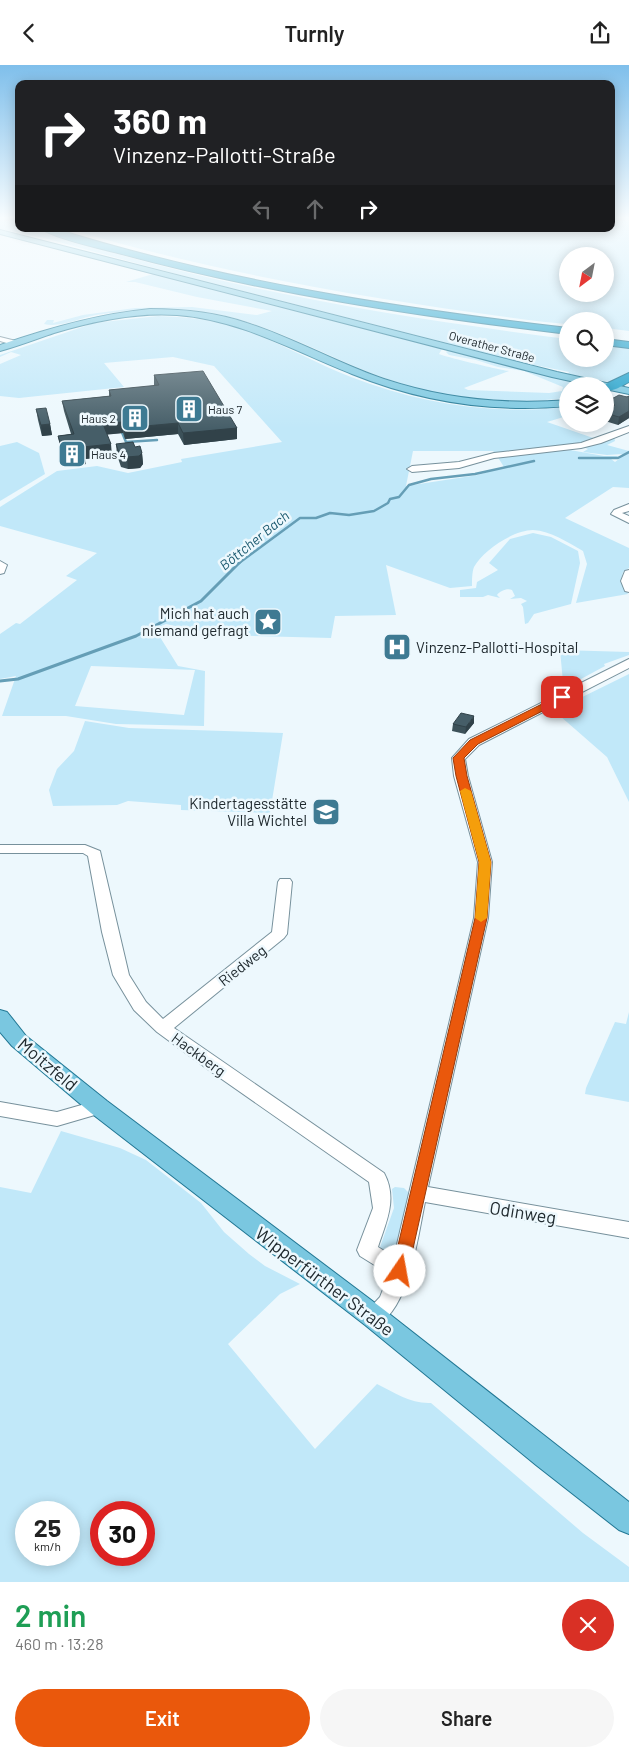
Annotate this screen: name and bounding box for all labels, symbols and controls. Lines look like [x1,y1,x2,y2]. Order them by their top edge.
icon: back [15,19,43,47]
icon: share [586,19,614,47]
text: Turnly [285,20,344,46]
text: 360 m [113,99,207,141]
icon: right [30,100,95,165]
text: Vinzenz-Pallotti-Straße [113,141,336,167]
icon: left [248,195,276,223]
icon: ahead [301,195,329,223]
icon: right [354,195,382,223]
north arrow [559,247,614,303]
map controls [559,247,614,432]
button: search [559,312,614,367]
street label: Overather Straße [447,328,537,364]
button: layers [559,377,614,432]
building icon: Haus 7 [174,394,204,424]
place label: Haus 7 [208,402,243,416]
building icon: Haus 2 [120,403,150,433]
place label: Haus 2 [81,411,116,425]
building icon: Haus 4 [57,439,87,469]
place label: Haus 4 [91,447,126,461]
water label: Böttcher Bach [216,507,292,573]
place label: Mich hat auch niemand gefragt [142,604,249,639]
place icon: Mich hat auch niemand gefragt [253,607,283,637]
hospital icon: Vinzenz-Pallotti-Hospital [382,632,412,662]
place label: Vinzenz-Pallotti-Hospital [416,638,578,656]
pin [541,676,583,718]
icon: arrive [548,683,576,711]
place label: Kindertagesstätte Villa Wichtel [189,794,307,829]
school or university icon: Kindertagesstätte Villa Wichtel [311,797,341,827]
street label: Riedweg [214,941,270,989]
street label: Hackberg [169,1028,229,1080]
street label: Moitzfeld [14,1033,82,1095]
street label: Odinweg [488,1196,558,1228]
street label: Wipperfürther Straße [251,1222,399,1340]
position arrow [373,1244,425,1296]
speed limit sign: 30 [90,1501,155,1566]
text: 25 [34,1512,61,1542]
text: km/h [34,1539,61,1553]
text: 2 min [15,1597,86,1633]
button: close [562,1599,614,1651]
text: 460 m · 13:28 [15,1634,103,1653]
button: Exit [15,1689,310,1747]
button: Share [320,1689,614,1747]

